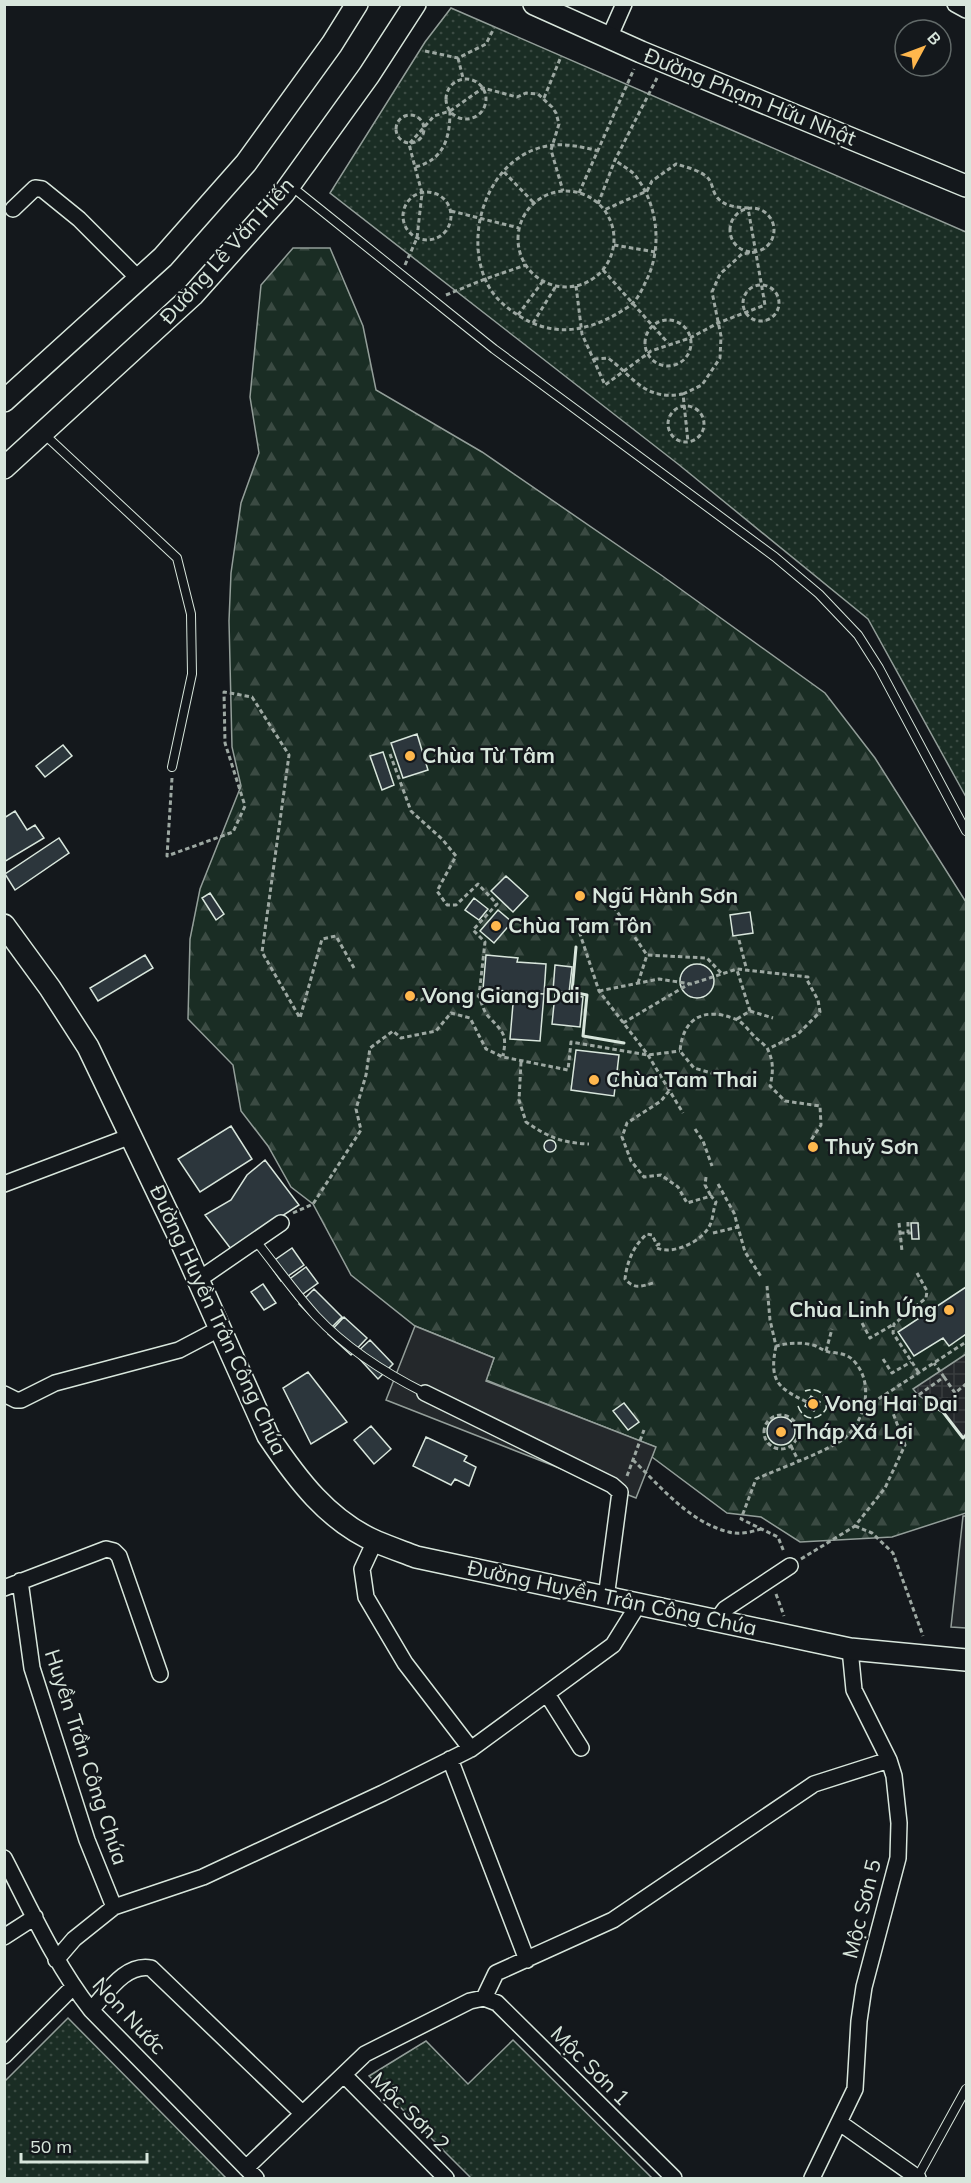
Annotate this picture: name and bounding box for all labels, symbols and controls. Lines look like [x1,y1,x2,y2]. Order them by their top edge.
north arrow [893,18,953,78]
text: B [923,27,945,49]
street label: Đường Phạm Hữu Nhật [641,42,860,151]
street label: Đường Lê Văn Hiến [154,172,299,329]
place label: Chùa Từ Tâm [422,742,555,768]
marker: Chùa Từ Tâm [403,749,417,763]
place label: Ngũ Hành Sơn [592,882,738,908]
marker: Ngũ Hành Sơn [573,889,587,903]
place label: Chùa Tam Tôn [508,912,652,938]
marker: Chùa Tam Tôn [489,919,503,933]
place label: Vong Giang Dai [421,982,580,1008]
marker: Vong Giang Dai [403,989,417,1003]
place label: Chùa Tam Thai [606,1066,758,1092]
marker: Chùa Tam Thai [587,1073,601,1087]
place label: Thuỷ Sơn [825,1133,919,1159]
marker: Thuỷ Sơn [806,1140,820,1154]
street label: Đường Huyền Trân Công Chúa [145,1180,293,1459]
place label: Chùa Linh Ứng [789,1296,937,1322]
marker: Chùa Linh Ứng [942,1303,956,1317]
place label: Vong Hai Dai [824,1390,958,1416]
marker: Vong Hai Dai [806,1397,820,1411]
place label: Tháp Xá Lợi [793,1418,913,1444]
marker: Tháp Xá Lợi [774,1425,788,1439]
street label: Đường Huyền Trân Công Chúa [465,1554,759,1640]
street label: Huyền Trần Công Chúa [40,1646,134,1868]
street label: Mộc Sơn 5 [836,1856,886,1961]
street label: Non Nước [88,1971,172,2059]
street label: Mộc Sơn 1 [546,2020,636,2110]
street label: Mộc Sơn 2 [366,2066,456,2156]
scale bar [21,2126,147,2164]
text: 50 m [30,2135,72,2158]

